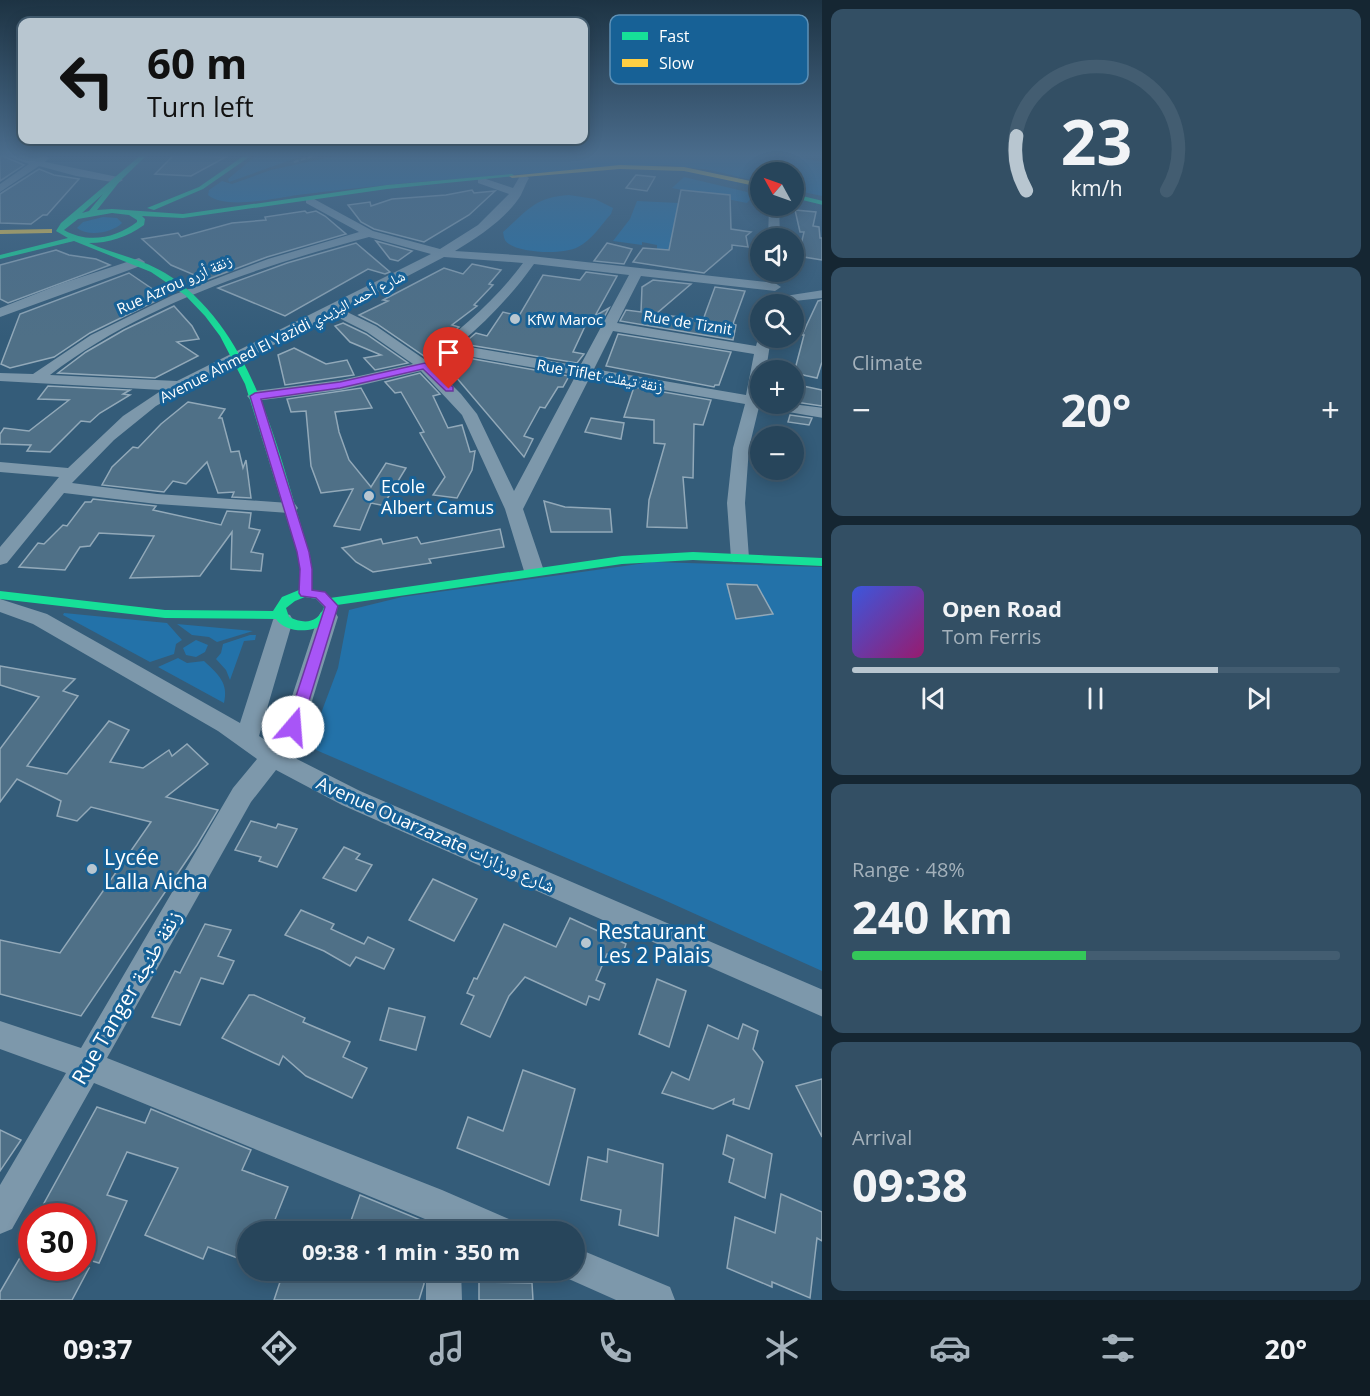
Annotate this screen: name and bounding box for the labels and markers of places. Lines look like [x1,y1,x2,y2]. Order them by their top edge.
place label: KfW Maroc [527,309,603,329]
marker: KfW Maroc [508,312,522,326]
pin [423,327,474,389]
place label: Ecole Albert Camus [381,474,494,519]
marker: Ecole Albert Camus [362,489,376,503]
place label: Lycée Lalla Aicha [104,843,208,895]
marker: Lycée Lalla Aicha [85,862,99,876]
place label: Restaurant Les 2 Palais [598,917,710,969]
marker: Restaurant Les 2 Palais [579,936,593,950]

